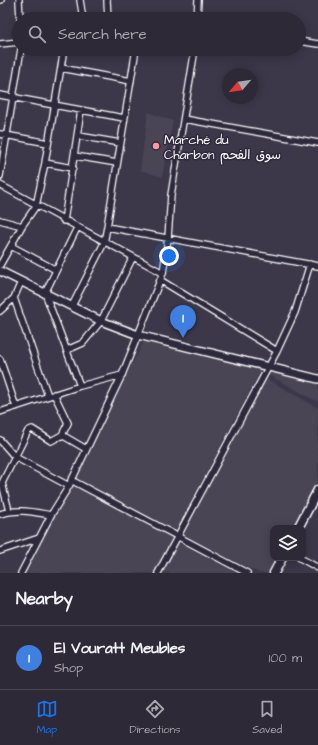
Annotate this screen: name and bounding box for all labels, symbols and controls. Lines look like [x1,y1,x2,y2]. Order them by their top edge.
search box [12,12,306,56]
icon: search [26,23,48,45]
text: Search here [58,24,147,45]
north arrow [222,68,258,104]
place label: Marché du Charbon سوق الفحم [164,131,281,165]
marker: Marché du Charbon سوق الفحم [151,141,161,151]
your location [159,246,179,266]
pin: 1 [170,305,196,338]
map controls [270,525,306,561]
button: layers [270,525,306,561]
text: Nearby [16,587,73,611]
text: El Vouratt Meubles [54,638,185,659]
text: 1 [28,649,30,667]
text: 100 m [269,649,302,667]
text: Shop [54,659,83,677]
tab: Map [36,698,58,737]
tab: Directions [129,698,181,737]
tab: Saved [252,698,282,737]

